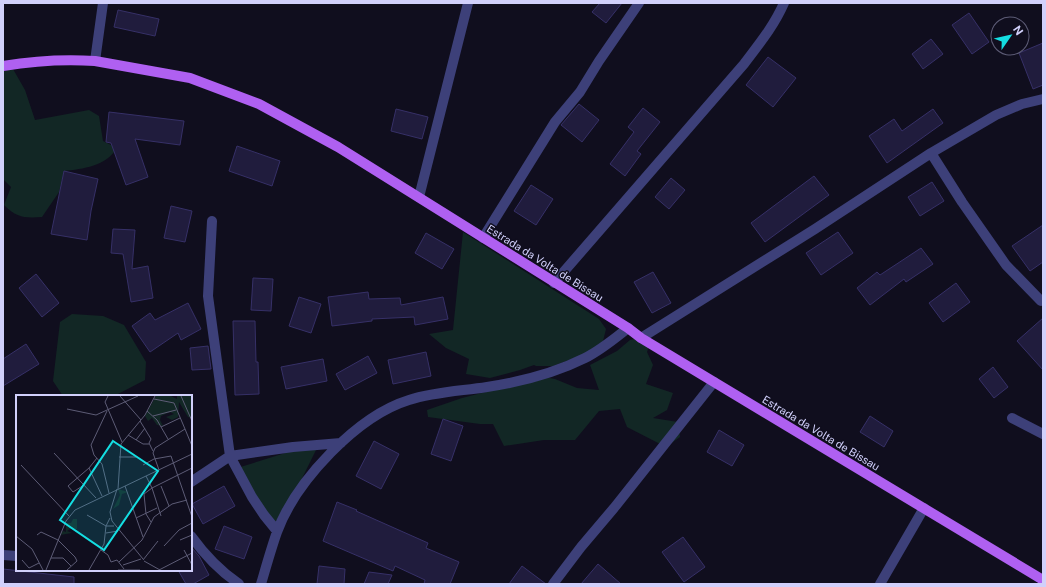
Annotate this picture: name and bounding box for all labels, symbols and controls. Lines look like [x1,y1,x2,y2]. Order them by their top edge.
north arrow [990,16,1030,56]
text: N [1011,23,1026,37]
street label: Estrada da Volta de Bissau [485,222,605,304]
street label: Estrada da Volta de Bissau [760,393,882,473]
inset map [16,395,192,571]

